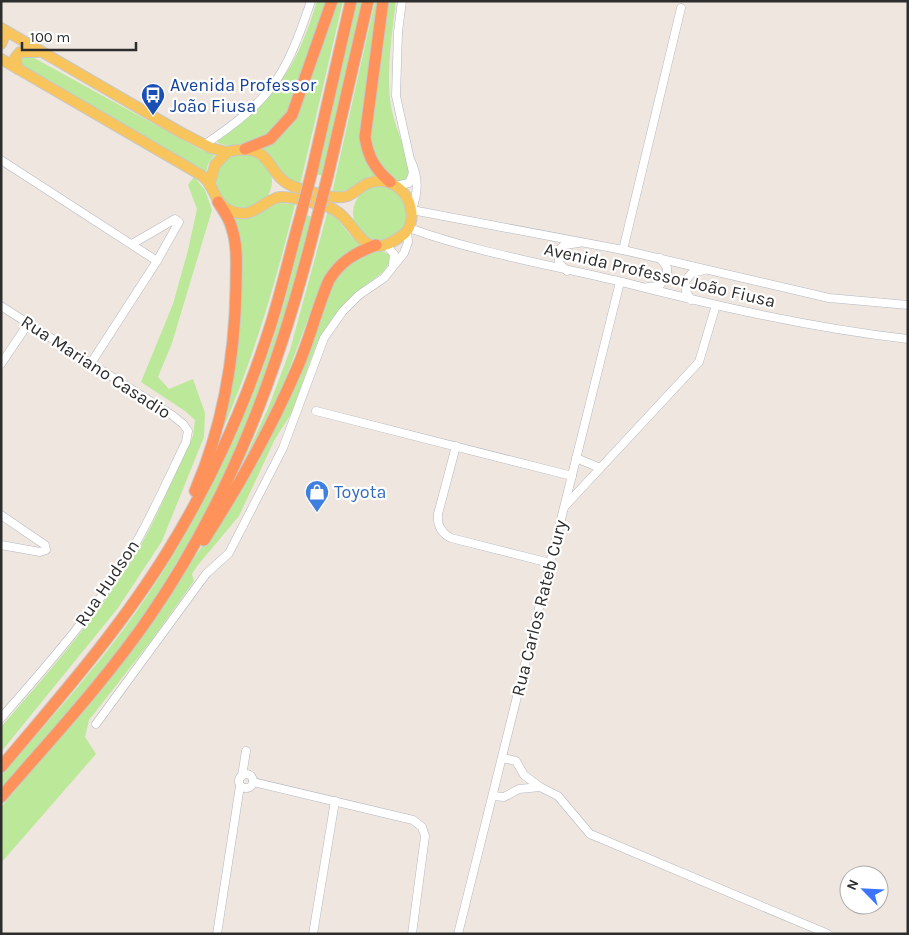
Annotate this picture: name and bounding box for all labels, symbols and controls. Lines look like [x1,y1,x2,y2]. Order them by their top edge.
scale bar [22,20,136,52]
text: 100 m [30,28,70,46]
place label: Avenida Professor João Fiusa [170,74,317,117]
bus stop icon: Avenida Professor João Fiusa [140,82,166,116]
street label: Avenida Professor João Fiusa [542,238,778,312]
street label: Rua Mariano Casadio [17,310,175,424]
shop icon: Toyota [304,479,330,513]
place label: Toyota [334,481,386,503]
street label: Rua Carlos Rateb Cury [506,517,572,698]
street label: Rua Hudson [70,535,144,631]
north arrow [839,865,889,915]
text: N [843,877,862,893]

